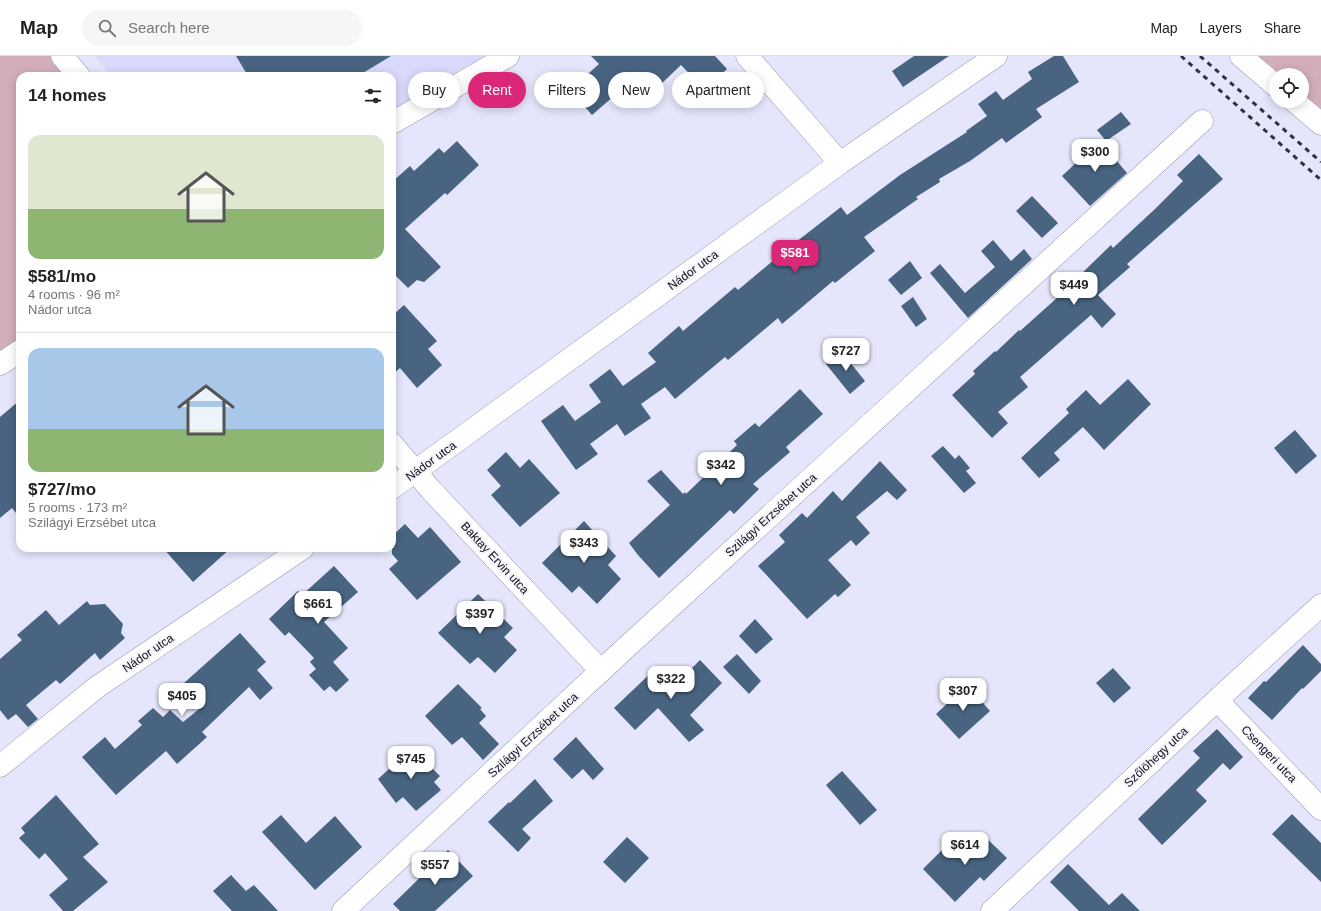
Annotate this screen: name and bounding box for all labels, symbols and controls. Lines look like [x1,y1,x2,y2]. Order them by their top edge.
search box [82,10,362,46]
text: Map [20,17,58,38]
icon: search [96,17,118,39]
text: Search here [128,19,210,36]
text: Map [1150,20,1178,36]
text: Layers [1200,20,1242,36]
text: Share [1264,20,1301,36]
map controls [1269,68,1309,108]
button: locate [1269,68,1309,108]
chip: Buy [408,72,460,108]
chip: Rent [468,72,526,108]
chip: Filters [534,72,600,108]
chip: New [608,72,664,108]
chip: Apartment [672,72,764,108]
icon: filters [362,85,384,107]
text: 14 homes [28,86,106,105]
pin: $300 [1071,139,1119,173]
text: $300 [1081,144,1109,159]
icon: home [170,161,242,233]
pin: $581 [771,240,819,274]
text: $581 [781,245,809,260]
street label: Nádor utca [665,247,721,293]
text: $581/mo [28,267,96,286]
pin: $449 [1050,272,1098,306]
text: $449 [1060,277,1088,292]
text: 4 rooms · 96 m² [28,287,120,302]
text: Nádor utca [28,302,92,317]
pin: $727 [822,338,870,372]
text: $727 [832,343,860,358]
icon: home [170,374,242,446]
street label: Nádor utca [403,438,459,484]
pin: $342 [697,452,745,486]
text: $342 [707,457,735,472]
street label: Szilágyi Erzsébet utca [722,470,820,560]
text: $727/mo [28,480,96,499]
text: 5 rooms · 173 m² [28,500,127,515]
text: Szilágyi Erzsébet utca [28,515,156,530]
street label: Baktay Ervin utca [458,519,532,597]
pin: $343 [560,530,608,564]
text: $343 [570,535,598,550]
pin: $661 [294,591,342,625]
text: $661 [304,596,332,611]
pin: $397 [456,601,504,635]
text: $397 [466,606,494,621]
street label: Nádor utca [120,631,177,675]
pin: $322 [647,666,695,700]
text: $322 [657,671,685,686]
pin: $307 [939,678,987,712]
pin: $405 [158,683,206,717]
text: $307 [949,683,977,698]
text: $405 [168,688,196,703]
street label: Szilágyi Erzsébet utca [485,689,581,780]
street label: Csengeri utca [1238,723,1300,786]
street label: Szőlöhegy utca [1121,724,1191,790]
pin: $745 [387,746,435,780]
text: $745 [397,751,425,766]
pin: $614 [941,832,989,866]
text: $614 [951,837,979,852]
pin: $557 [411,852,459,886]
text: $557 [421,857,449,872]

